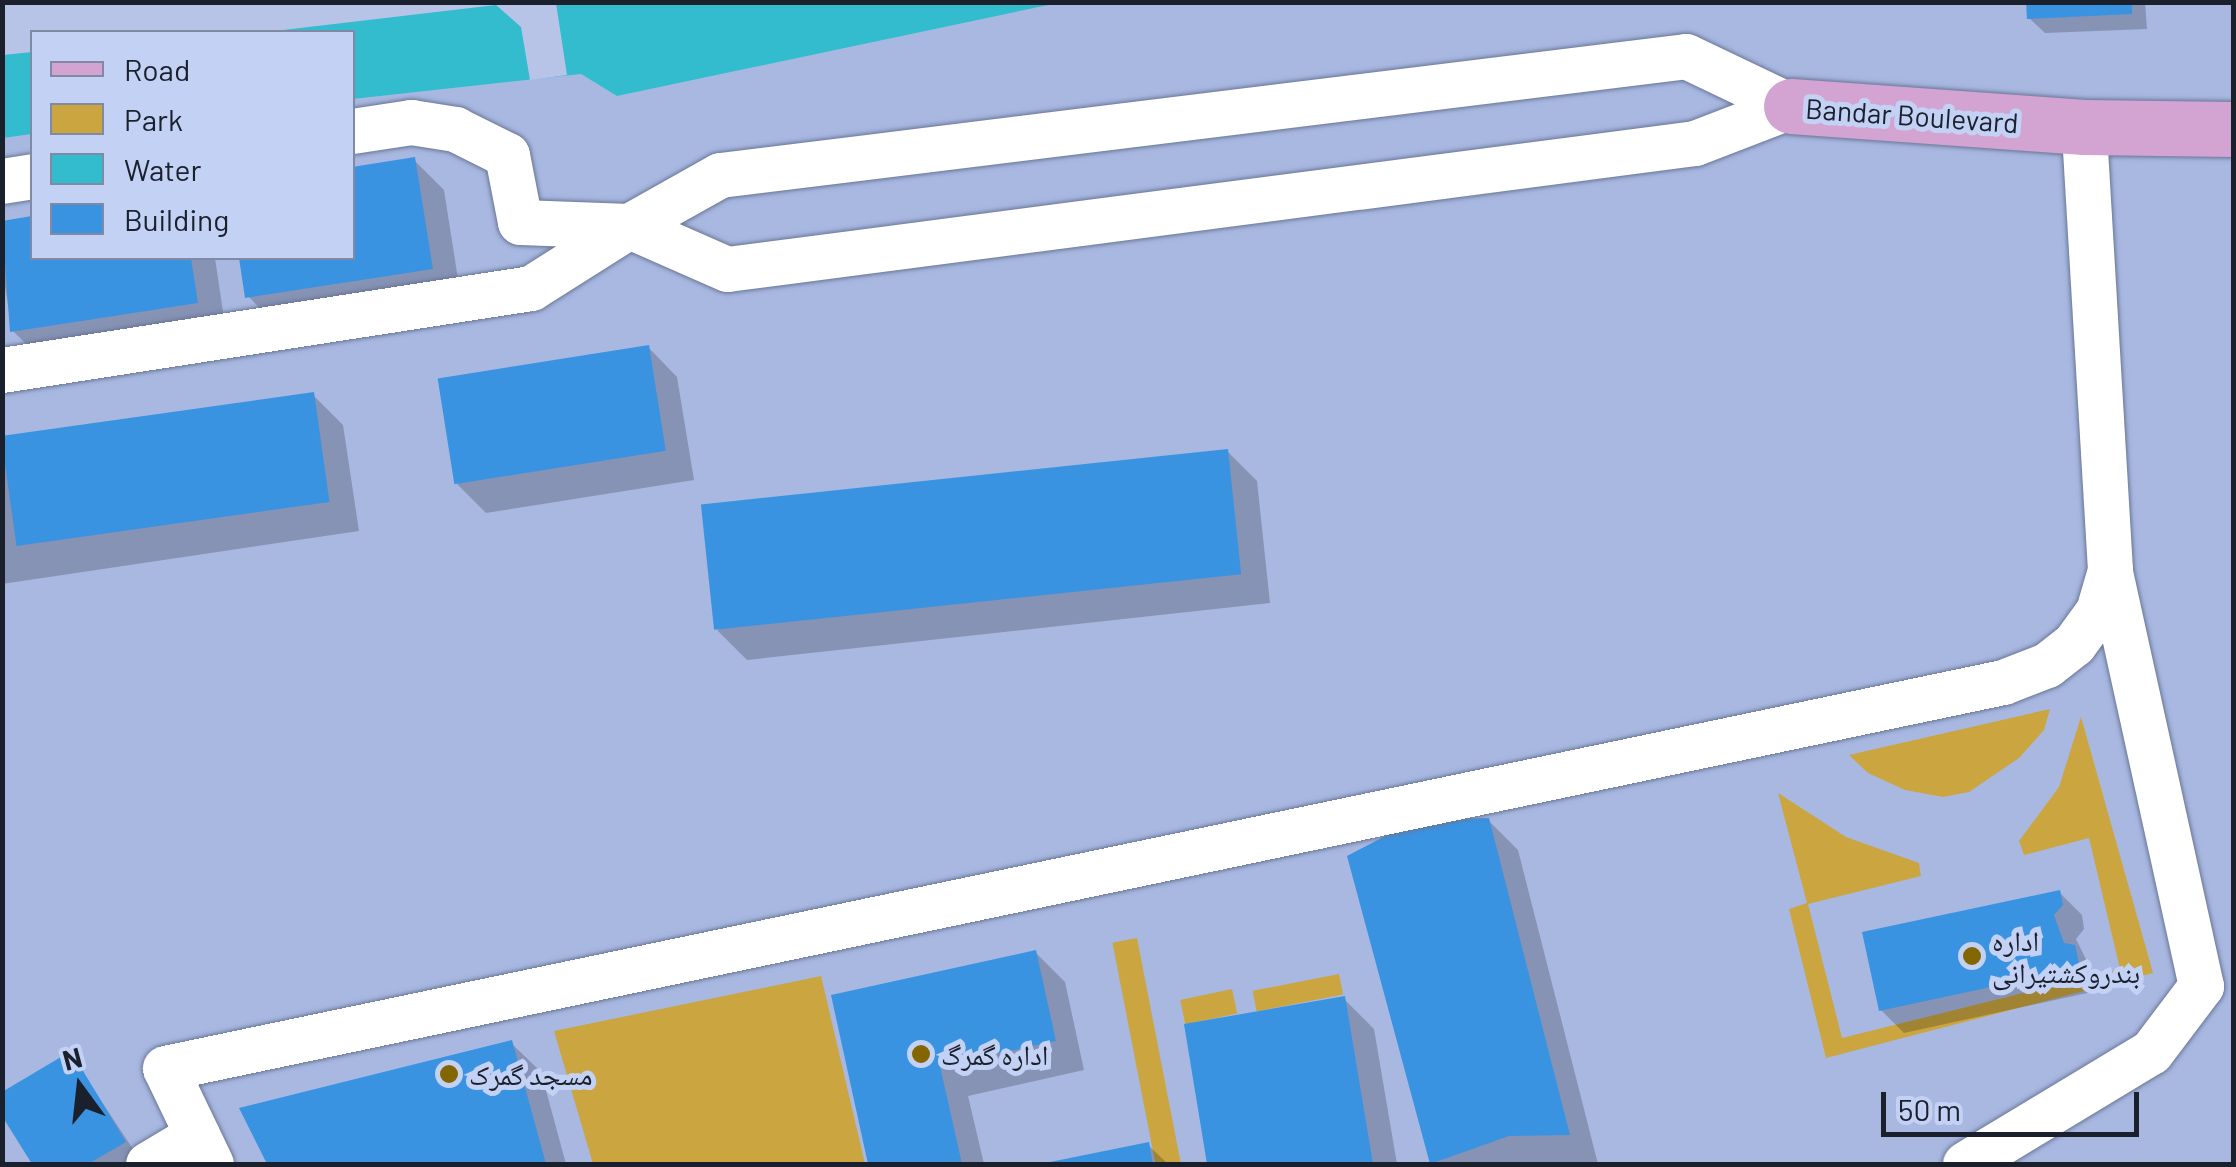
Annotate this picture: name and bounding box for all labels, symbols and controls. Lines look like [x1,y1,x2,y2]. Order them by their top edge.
legend [30,30,355,260]
text: Road [124,51,190,87]
street label: Bandar Boulevard [1804,91,2020,139]
text: Park [124,101,183,137]
text: Water [124,151,202,187]
text: Building [124,201,229,237]
place label: اداره بندروکشتیرانی [1992,923,2140,989]
marker: اداره بندروکشتیرانی [1961,945,1983,967]
north arrow [30,1037,130,1137]
place label: اداره گمرگ [941,1037,1048,1071]
text: N [59,1039,86,1077]
marker: اداره گمرگ [910,1043,932,1065]
place label: مسجد گمرک [469,1057,593,1091]
marker: مسجد گمرک [438,1063,460,1085]
scale bar [1886,1072,2144,1134]
text: 50 m [1898,1091,1961,1127]

